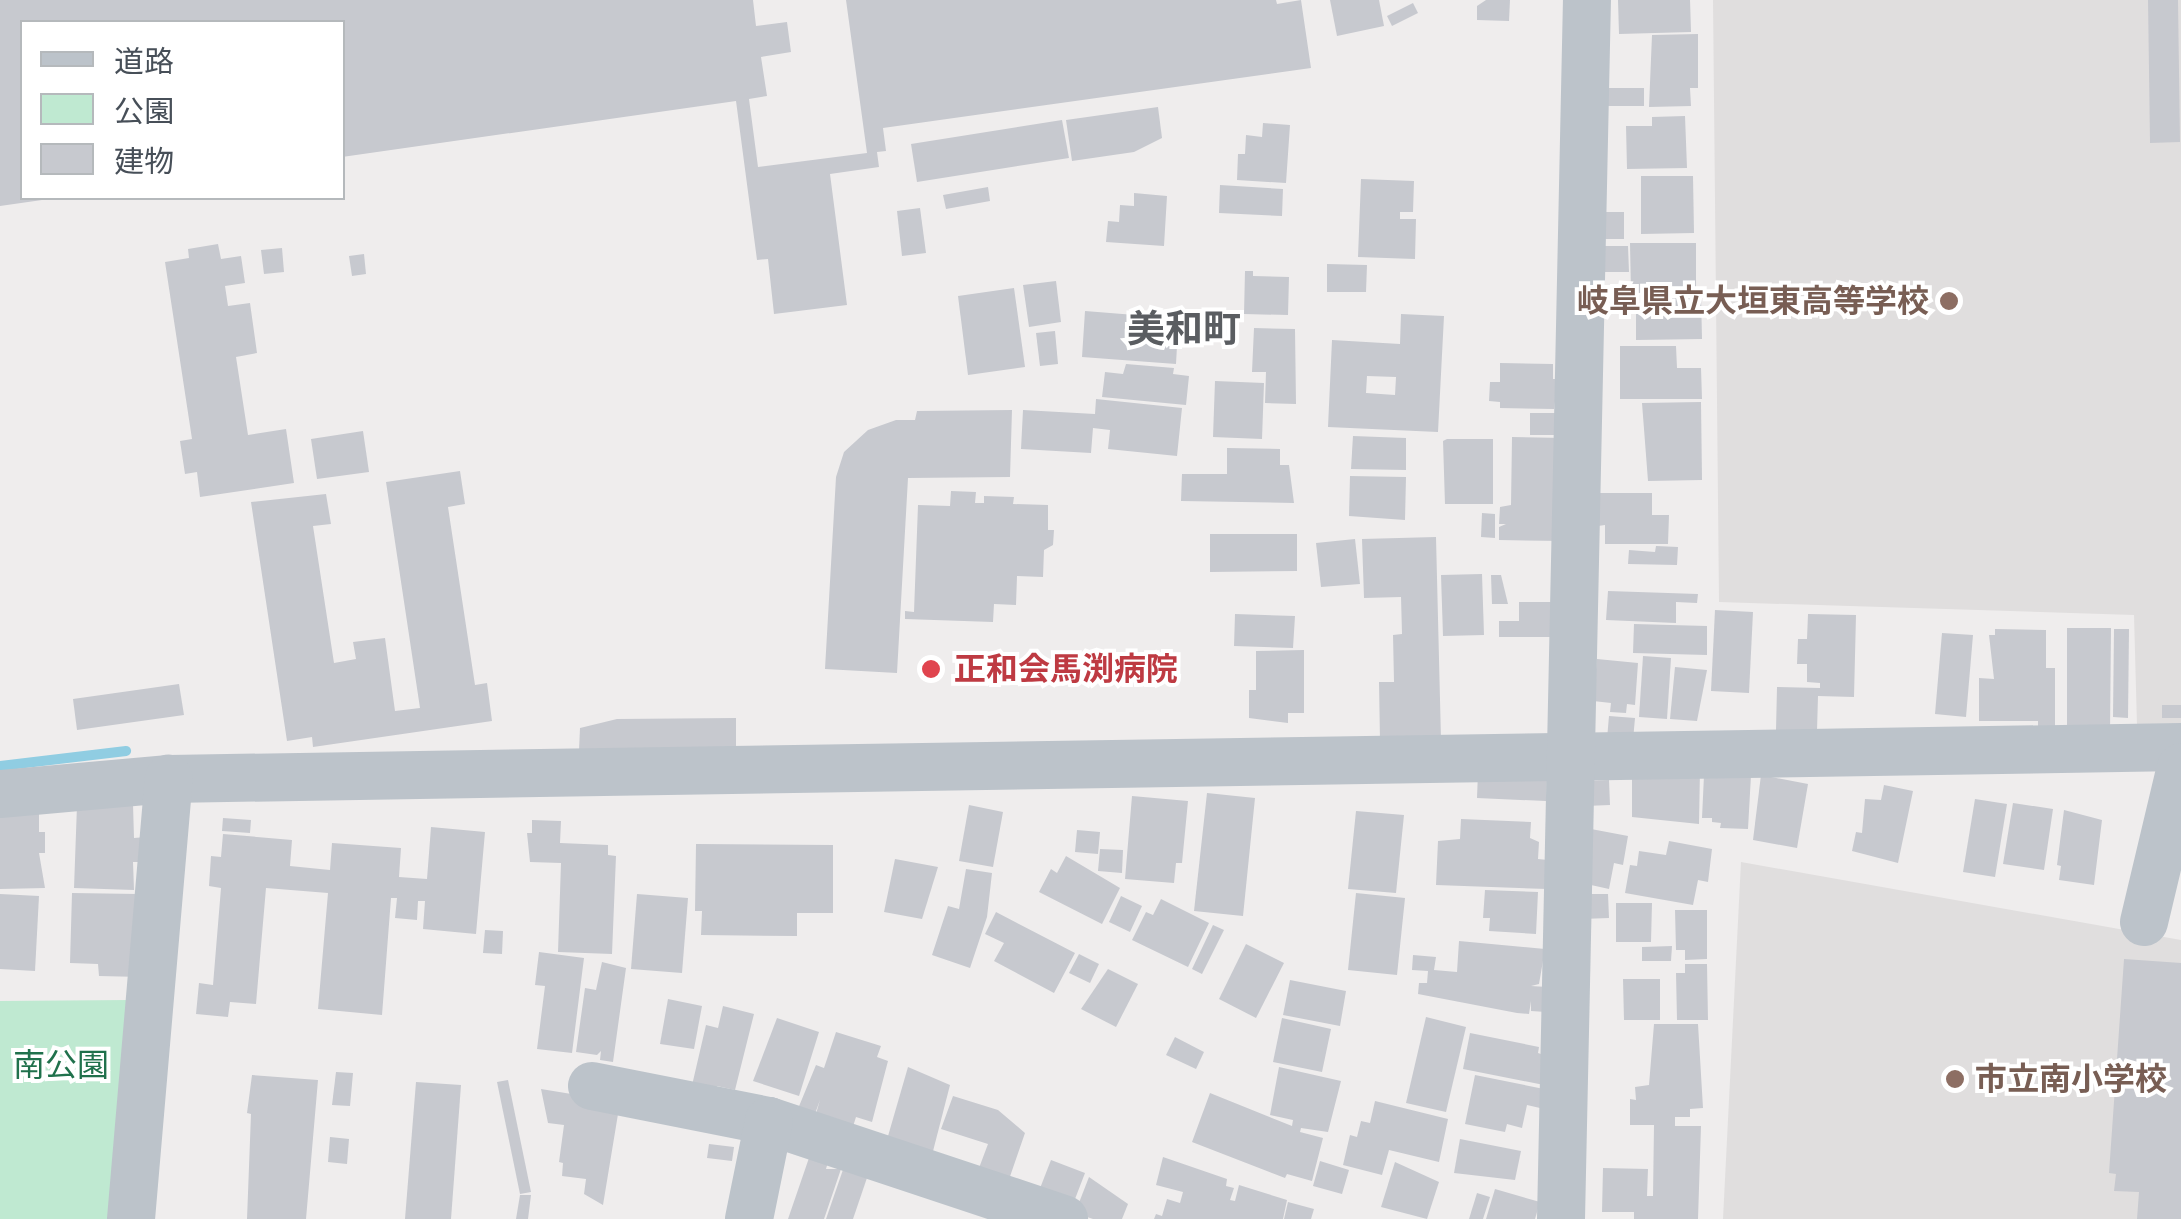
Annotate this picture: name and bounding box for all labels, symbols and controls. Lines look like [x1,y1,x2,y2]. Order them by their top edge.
legend [20,20,345,200]
text: 道路 [114,43,174,80]
text: 公園 [114,93,174,130]
text: 建物 [114,143,174,180]
place label: 岐阜県立大垣東高等学校 [1577,282,1929,320]
marker: 岐阜県立大垣東高等学校 [1938,290,1960,312]
district label: 美和町 [1127,306,1241,352]
place label: 正和会馬渕病院 [954,650,1178,688]
marker: 正和会馬渕病院 [918,656,944,682]
park label: 南公園 [13,1046,109,1084]
place label: 市立南小学校 [1975,1060,2167,1098]
marker: 市立南小学校 [1944,1068,1966,1090]

